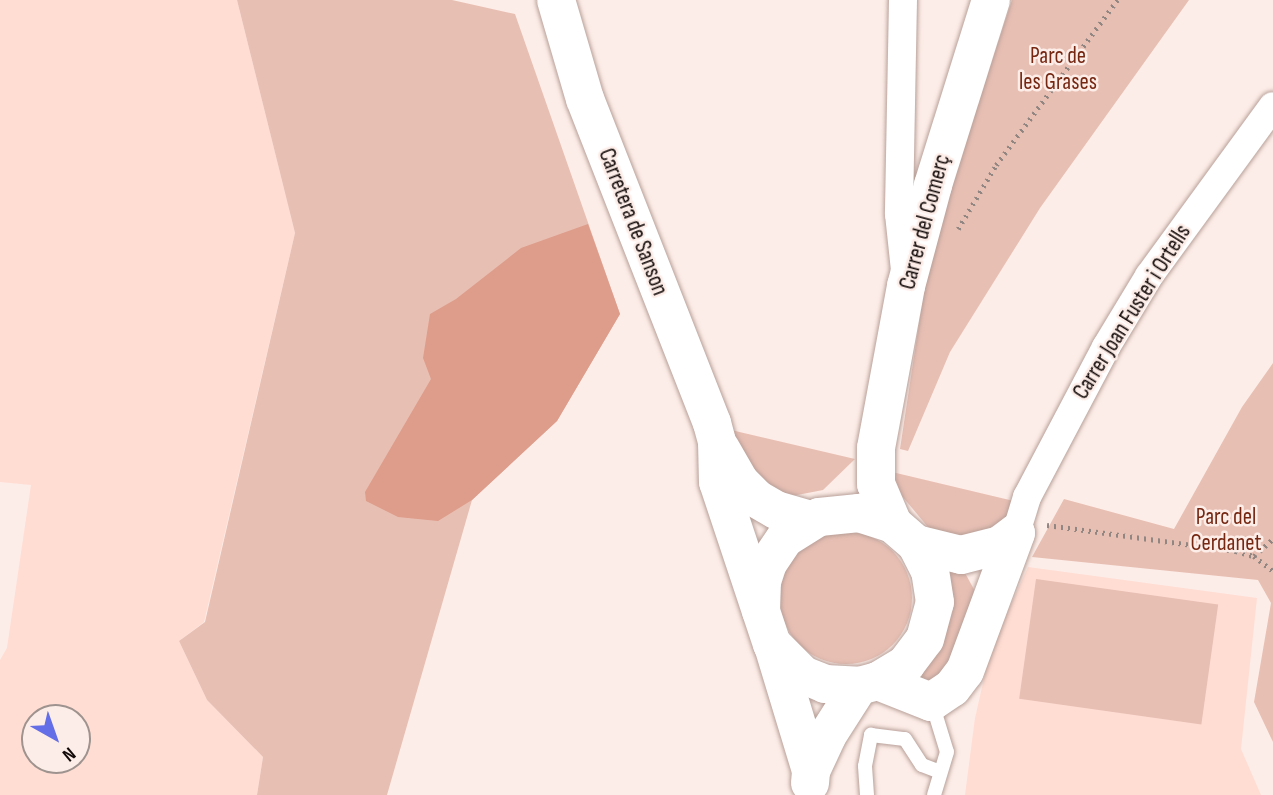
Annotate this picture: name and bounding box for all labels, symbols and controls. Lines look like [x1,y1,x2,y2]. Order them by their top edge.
park label: Parc de les Grases [1019,42,1097,96]
street label: Carretera de Sanson [592,145,674,299]
street label: Carrer del Comerç [894,151,956,293]
street label: Carrer Joan Fuster i Ortells [1067,220,1197,404]
park label: Parc del Cerdanet [1191,503,1261,557]
north arrow [21,704,91,774]
text: N [57,742,80,766]

